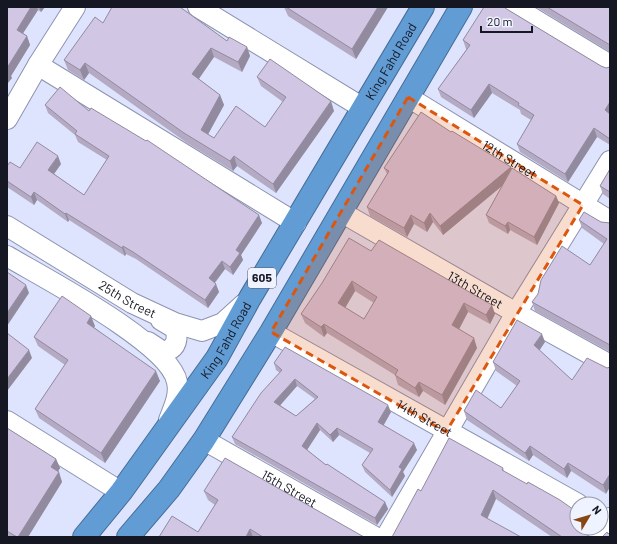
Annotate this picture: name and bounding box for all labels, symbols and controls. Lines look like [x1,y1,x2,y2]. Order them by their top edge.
scale bar [481,8,532,34]
text: 20 m [487,14,513,28]
street label: King Fahd Road [362,20,420,103]
street label: 12th Street [479,136,540,182]
street label: 13th Street [445,267,506,312]
road number: 605 [248,268,276,288]
street label: 25th Street [96,276,159,321]
street label: King Fahd Road [197,299,255,382]
street label: 14th Street [394,396,455,440]
street label: 15th Street [259,466,320,510]
north arrow [569,496,609,536]
text: N [590,503,605,516]

